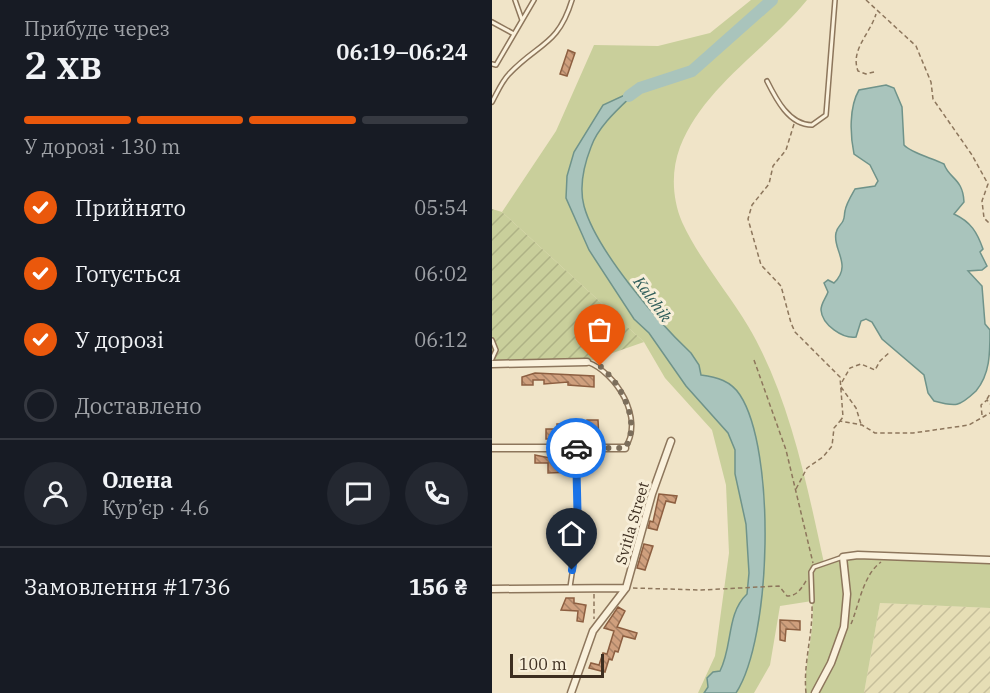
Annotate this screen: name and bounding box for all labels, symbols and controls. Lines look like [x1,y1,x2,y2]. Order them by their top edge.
text: Прибуде через [24,15,170,42]
text: 06:19–06:24 [336,37,468,66]
text: 2 хв [24,39,102,90]
text: У дорозі · 130 m [24,133,180,160]
icon: check [24,191,57,224]
text: Прийнято [75,193,186,222]
text: 05:54 [414,194,468,221]
icon: check [24,257,57,290]
text: Готується [75,259,181,288]
text: 06:02 [414,260,468,287]
water label: Kalchik [629,271,677,326]
pin [574,304,625,366]
icon: bag [583,313,616,346]
icon: check [24,323,57,356]
text: У дорозі [75,325,164,354]
text: 06:12 [414,326,468,353]
text: Доставлено [75,391,202,420]
courier [546,418,606,478]
icon: car [560,432,593,465]
button: person [24,462,87,525]
button: chat [327,462,390,525]
button: phone [405,462,468,525]
text: Олена [102,465,173,494]
street label: Svitla Street [611,479,653,567]
text: Кур’єр · 4.6 [102,494,209,521]
pin [546,508,597,570]
icon: home [555,517,588,550]
text: Замовлення #1736 [24,572,231,601]
text: 156 ₴ [409,572,468,601]
scale bar [510,651,604,678]
text: 100 m [519,654,567,674]

